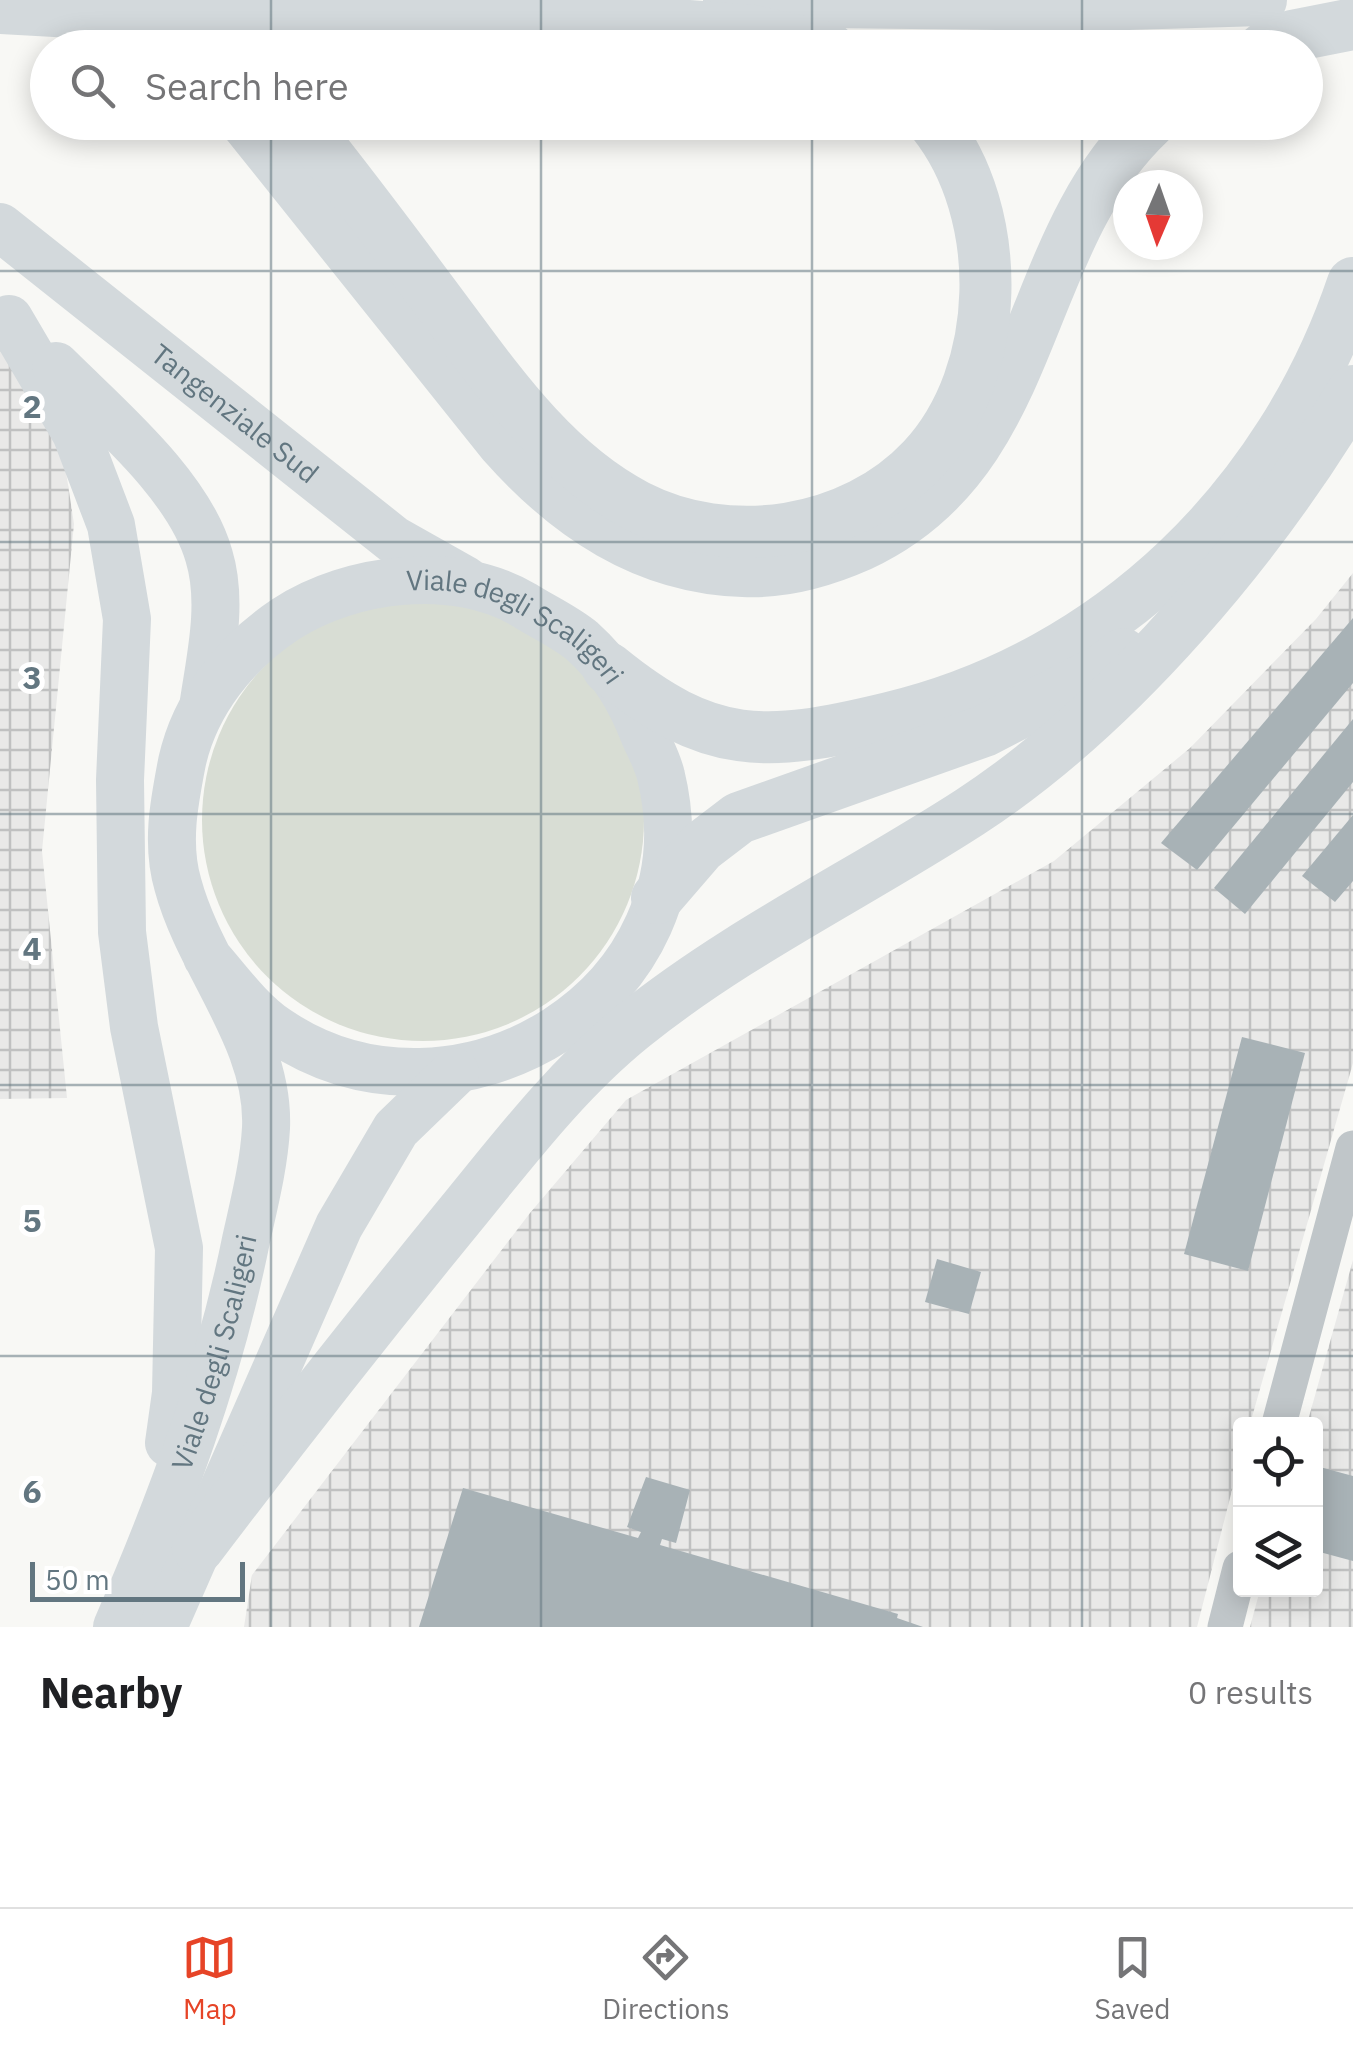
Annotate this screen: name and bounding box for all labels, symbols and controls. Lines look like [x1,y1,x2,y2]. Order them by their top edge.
search box [30,30,1323,140]
icon: search [65,58,120,113]
text: Search here [145,61,349,110]
north arrow [1113,170,1203,260]
street label: Tangenziale Sud [144,335,327,491]
text: 2 [22,385,42,427]
street label: Viale degli Scaligeri [405,561,632,691]
text: 3 [22,656,42,698]
text: 4 [22,927,42,969]
text: 5 [22,1199,42,1241]
street label: Viale degli Scaligeri [162,1231,265,1475]
map controls [1233,1417,1323,1597]
button: locate [1233,1417,1323,1507]
text: 6 [22,1470,42,1512]
button: layers [1233,1507,1323,1597]
scale bar [30,1557,245,1602]
text: 50 m [45,1561,110,1598]
text: Nearby [40,1665,182,1720]
text: 0 results [1188,1671,1313,1713]
tab: Map [182,1930,237,2027]
tab: Directions [602,1930,730,2027]
tab: Saved [1094,1930,1171,2027]

